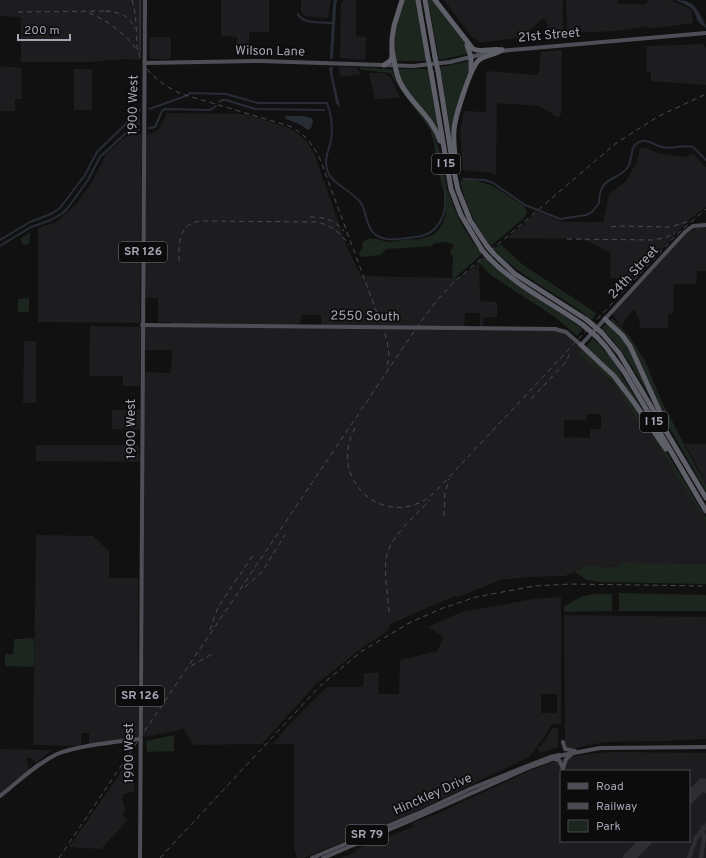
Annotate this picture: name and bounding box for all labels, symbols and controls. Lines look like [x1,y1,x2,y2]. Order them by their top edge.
scale bar [18,16,70,42]
text: 200 m [24,23,60,39]
street label: 21st Street [517,25,581,47]
street label: Wilson Lane [235,43,305,61]
street label: 1900 West [125,75,143,135]
road number: I 15 [432,154,460,174]
road number: SR 126 [119,242,167,262]
street label: 24th Street [605,243,663,303]
street label: 2550 South [330,308,400,326]
street label: 1900 West [124,399,140,459]
road number: I 15 [640,412,668,432]
road number: SR 126 [116,686,164,706]
street label: 1900 West [122,723,138,783]
legend [560,770,690,842]
street label: Hinckley Drive [391,771,475,819]
text: Road [596,779,624,795]
text: Railway [596,799,637,815]
text: Park [596,819,621,835]
road number: SR 79 [346,825,388,845]

